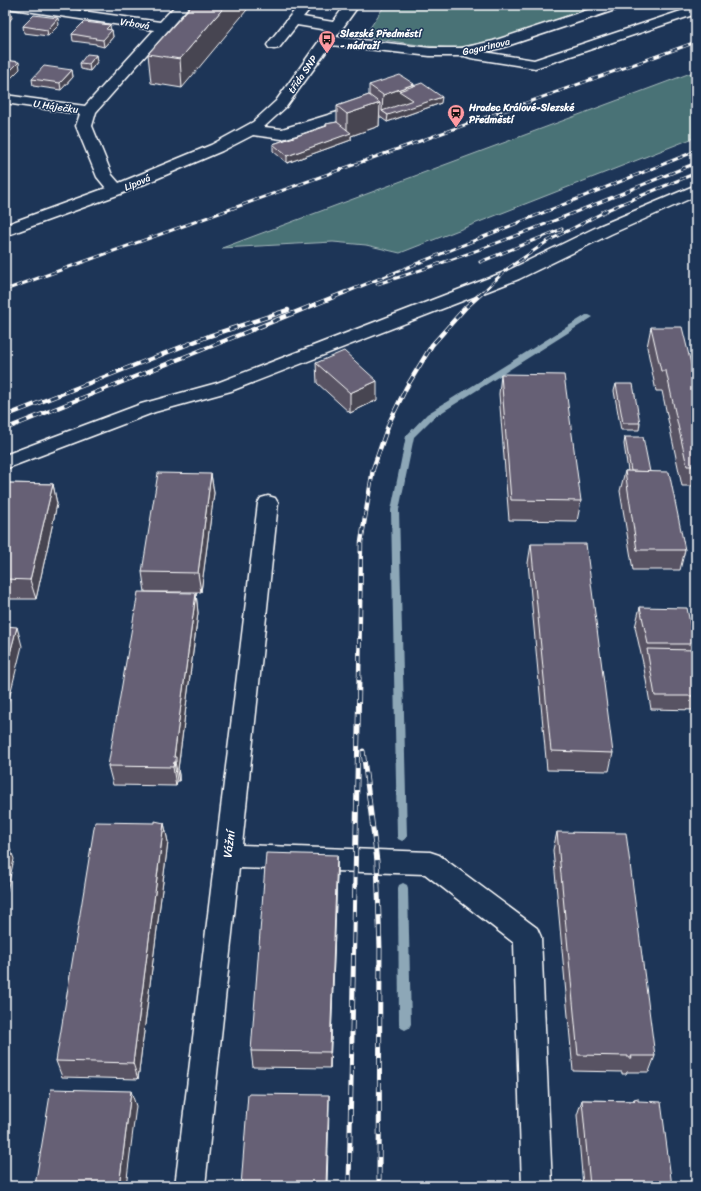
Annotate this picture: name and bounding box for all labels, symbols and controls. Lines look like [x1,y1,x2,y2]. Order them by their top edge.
street label: Vrbová [119,13,151,35]
place label: Slezské Předměstí - nádraží [339,25,423,55]
bus stop icon: Slezské Předměstí - nádraží [317,29,337,54]
street label: Gagarinova [461,33,513,61]
street label: třída SNP [283,52,323,97]
street label: U Háječku [32,95,80,119]
place label: Hradec Králové-Slezské Předměstí [468,99,575,129]
station icon: Hradec Králové-Slezské Předměstí [446,103,466,128]
street label: Lipová [121,169,154,197]
street label: Vážní [216,827,242,859]

